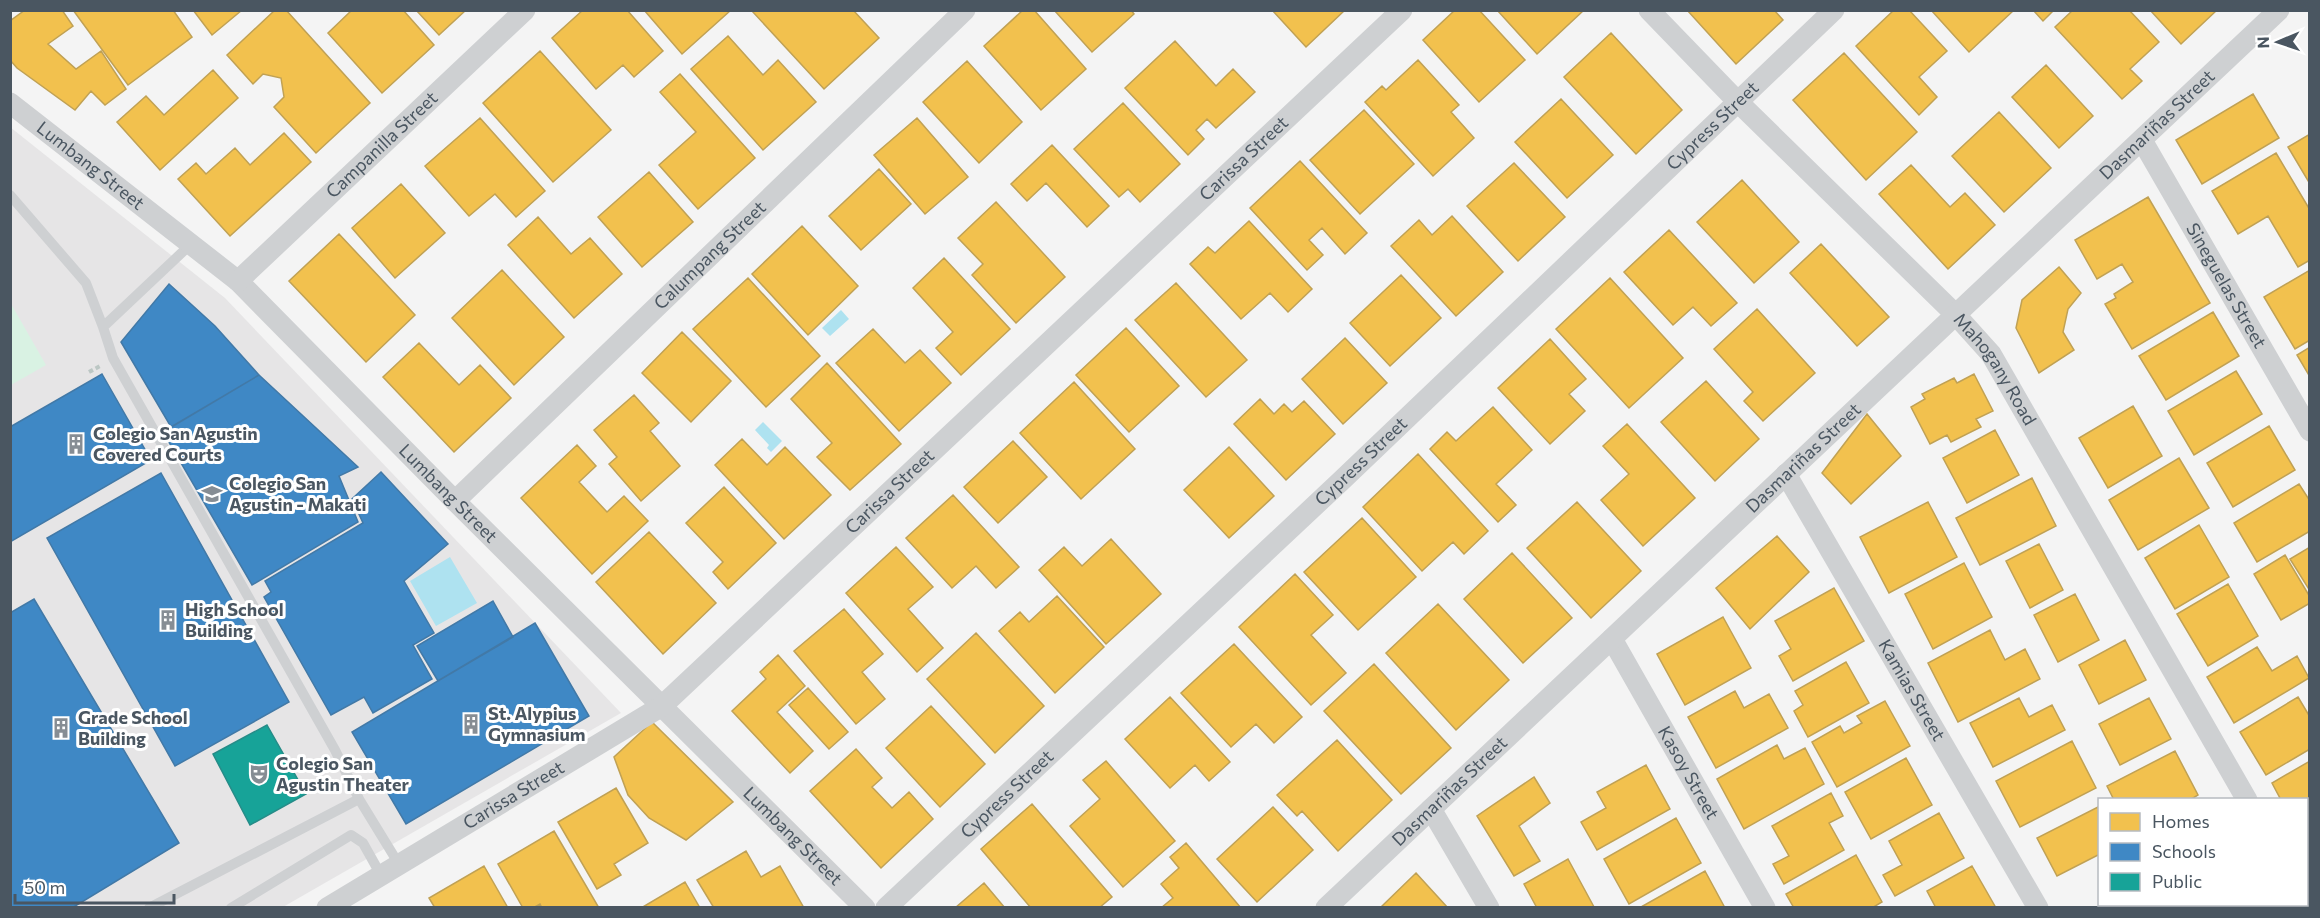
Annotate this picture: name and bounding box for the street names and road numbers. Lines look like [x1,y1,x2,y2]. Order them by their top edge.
street label: Dasmariñas Street [2094,65,2219,184]
street label: Cypress Street [1661,76,1763,174]
street label: Campanilla Street [321,86,442,202]
street label: Carissa Street [1194,111,1292,205]
street label: Lumbang Street [33,116,149,214]
street label: Calumpang Street [649,196,770,314]
street label: Sineguelas Street [2182,219,2272,352]
street label: Mahogany Road [1949,308,2042,429]
street label: Dasmariñas Street [1741,398,1865,517]
street label: Cypress Street [1310,412,1411,510]
street label: Lumbang Street [395,439,503,547]
street label: Carissa Street [840,444,938,538]
street label: Kamias Street [1874,635,1951,744]
street label: Kasoy Street [1654,722,1724,823]
street label: Dasmariñas Street [1387,731,1511,850]
street label: Cypress Street [955,745,1057,842]
street label: Carissa Street [459,756,568,833]
street label: Lumbang Street [739,782,847,889]

